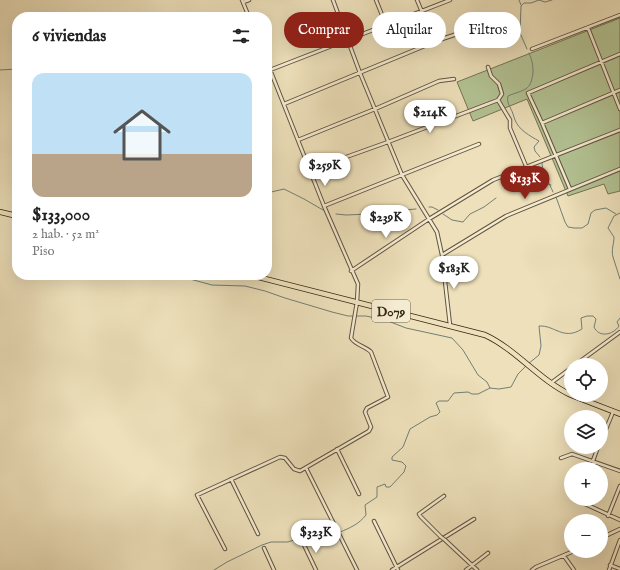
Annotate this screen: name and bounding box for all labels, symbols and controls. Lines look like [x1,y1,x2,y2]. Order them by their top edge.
chip: Comprar [284,12,364,48]
chip: Alquilar [372,12,446,48]
chip: Filtros [454,12,521,48]
icon: filters [230,25,252,47]
text: 6 viviendas [32,26,106,47]
icon: home [106,99,178,171]
pin: $214K [402,100,458,134]
text: $214K [413,104,447,121]
pin: $259K [297,153,353,187]
text: $259K [308,157,342,174]
pin: $133K [497,166,553,200]
text: $133K [509,170,541,187]
text: $133,000 [32,205,90,226]
pin: $239K [358,205,414,239]
text: $239K [369,209,403,226]
text: 2 hab. · 52 m² [32,226,99,243]
text: Piso [32,243,55,260]
pin: $183K [426,256,482,290]
text: $183K [438,260,470,277]
road number: D079 [372,300,410,322]
map controls [564,358,608,558]
button: locate [564,358,608,402]
button: layers [564,410,608,454]
button: + [564,462,608,506]
button: − [564,514,608,558]
pin: $323K [288,520,344,554]
text: $323K [300,524,332,541]

